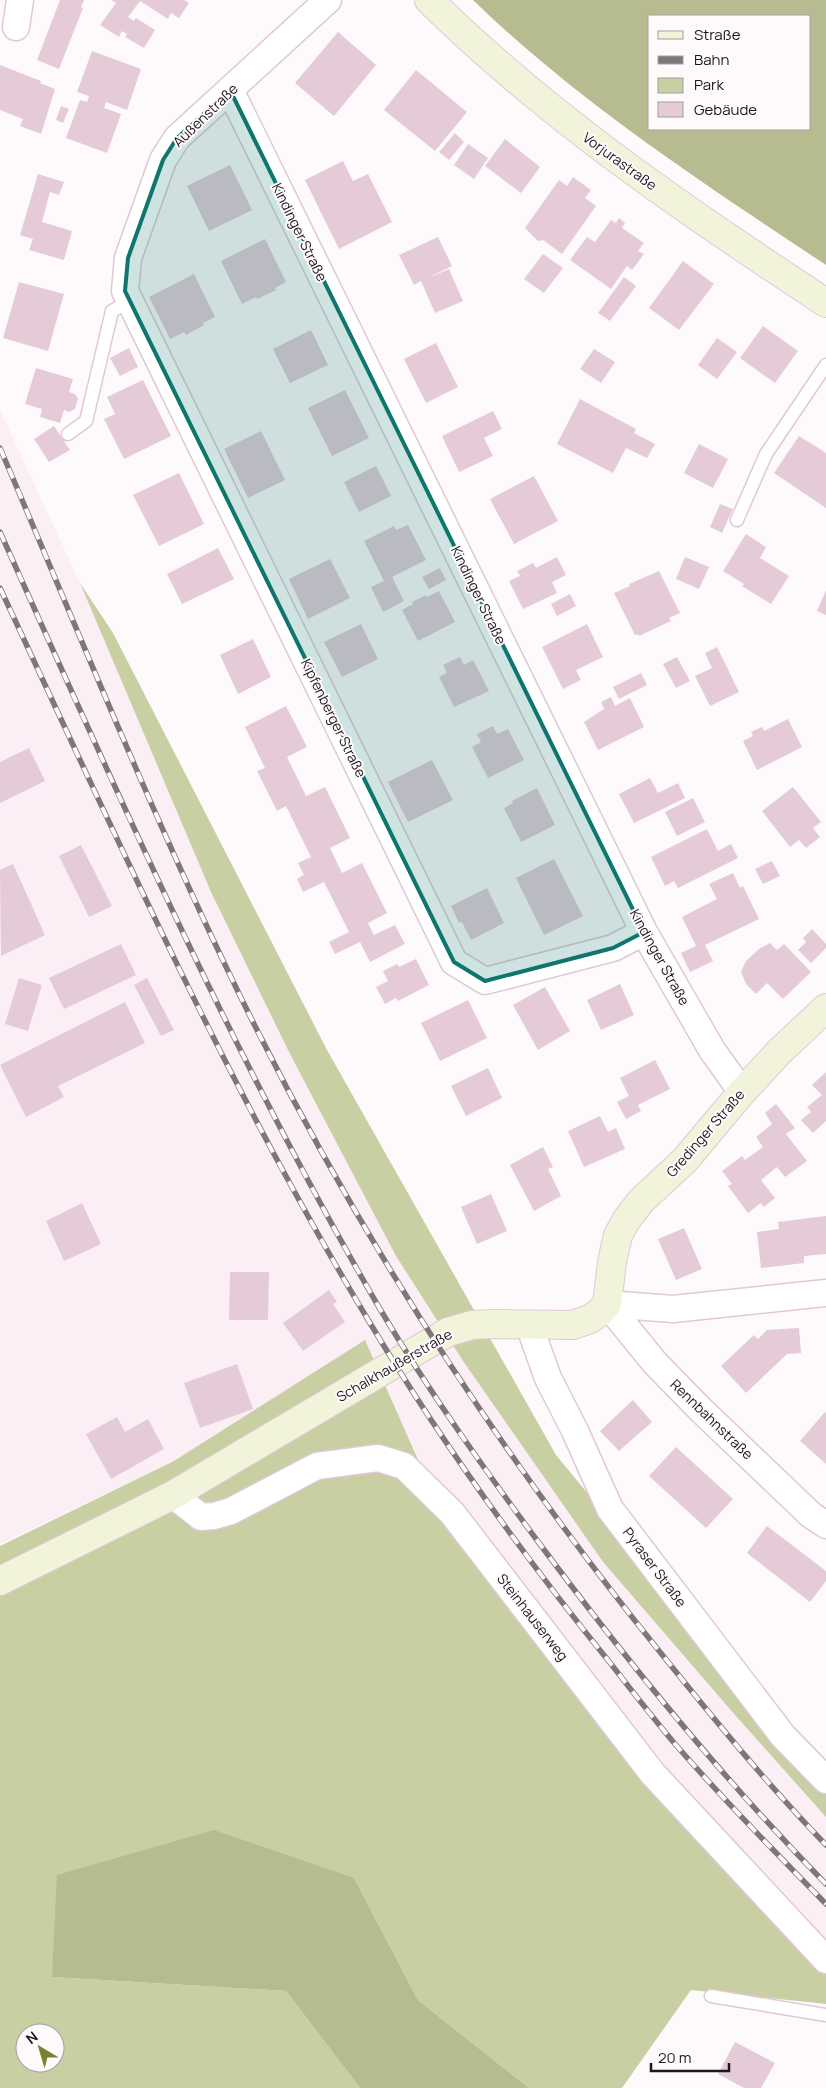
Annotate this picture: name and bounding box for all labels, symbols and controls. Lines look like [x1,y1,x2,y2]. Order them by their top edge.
legend [648,15,811,130]
text: Straße [694,24,741,45]
text: Bahn [694,49,729,70]
text: Park [694,74,724,95]
street label: Außenstraße [168,79,242,151]
text: Gebäude [694,99,757,120]
street label: Vorjurastraße [579,128,661,194]
street label: Kindinger Straße [268,180,332,284]
street label: Kindinger Straße [447,543,511,647]
street label: Kipfenberger Straße [297,656,371,780]
street label: Kindinger Straße [626,905,694,1009]
street label: Gredinger Straße [662,1085,748,1181]
street label: Schalkhaußerstraße [333,1324,455,1406]
street label: Rennbahnstraße [666,1375,758,1463]
street label: Pyraser Straße [619,1523,691,1611]
street label: Steinhauserweg [493,1570,573,1664]
north arrow [15,2023,65,2073]
text: N [22,2027,42,2048]
scale bar [651,2040,728,2072]
text: 20 m [658,2047,691,2068]

